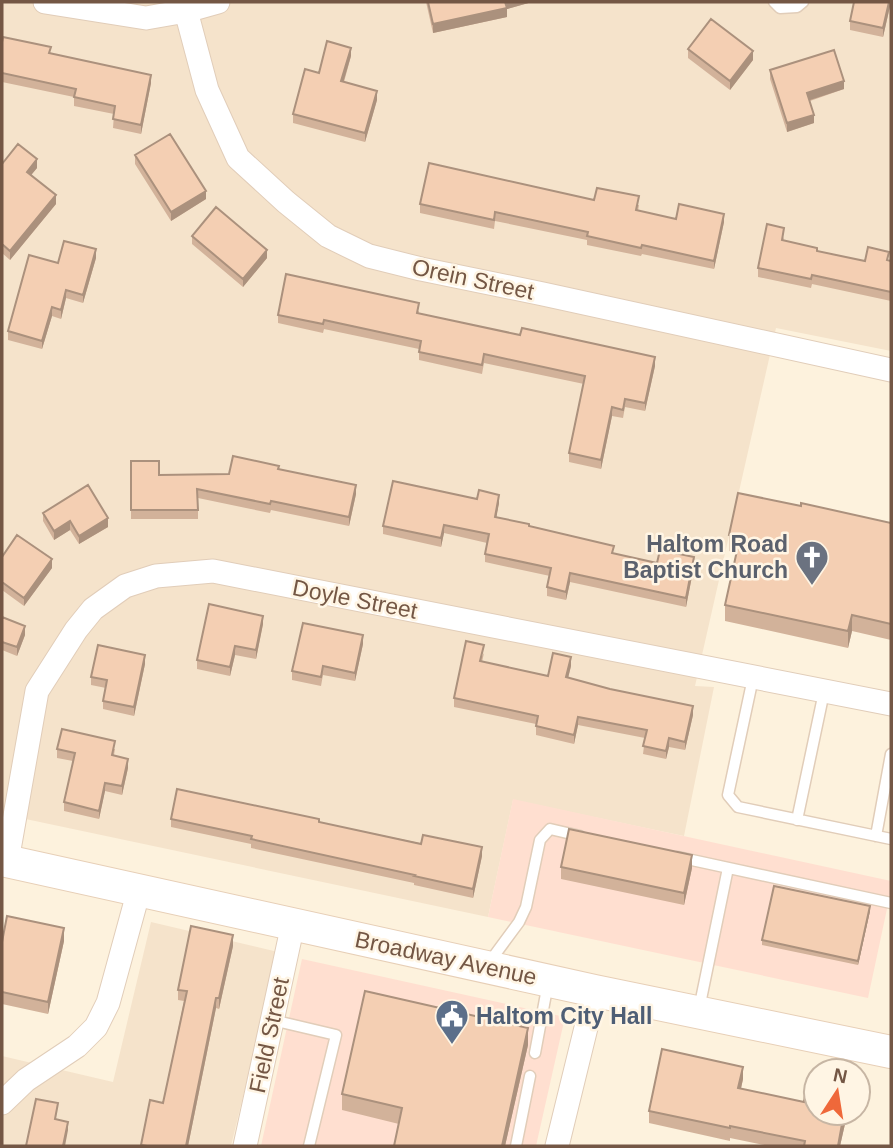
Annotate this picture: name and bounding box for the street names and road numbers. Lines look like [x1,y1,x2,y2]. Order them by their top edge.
street label: Orein Street [410,253,537,305]
street label: Doyle Street [290,574,420,624]
street label: Broadway Avenue [353,926,539,990]
street label: Field Street [244,974,294,1095]

